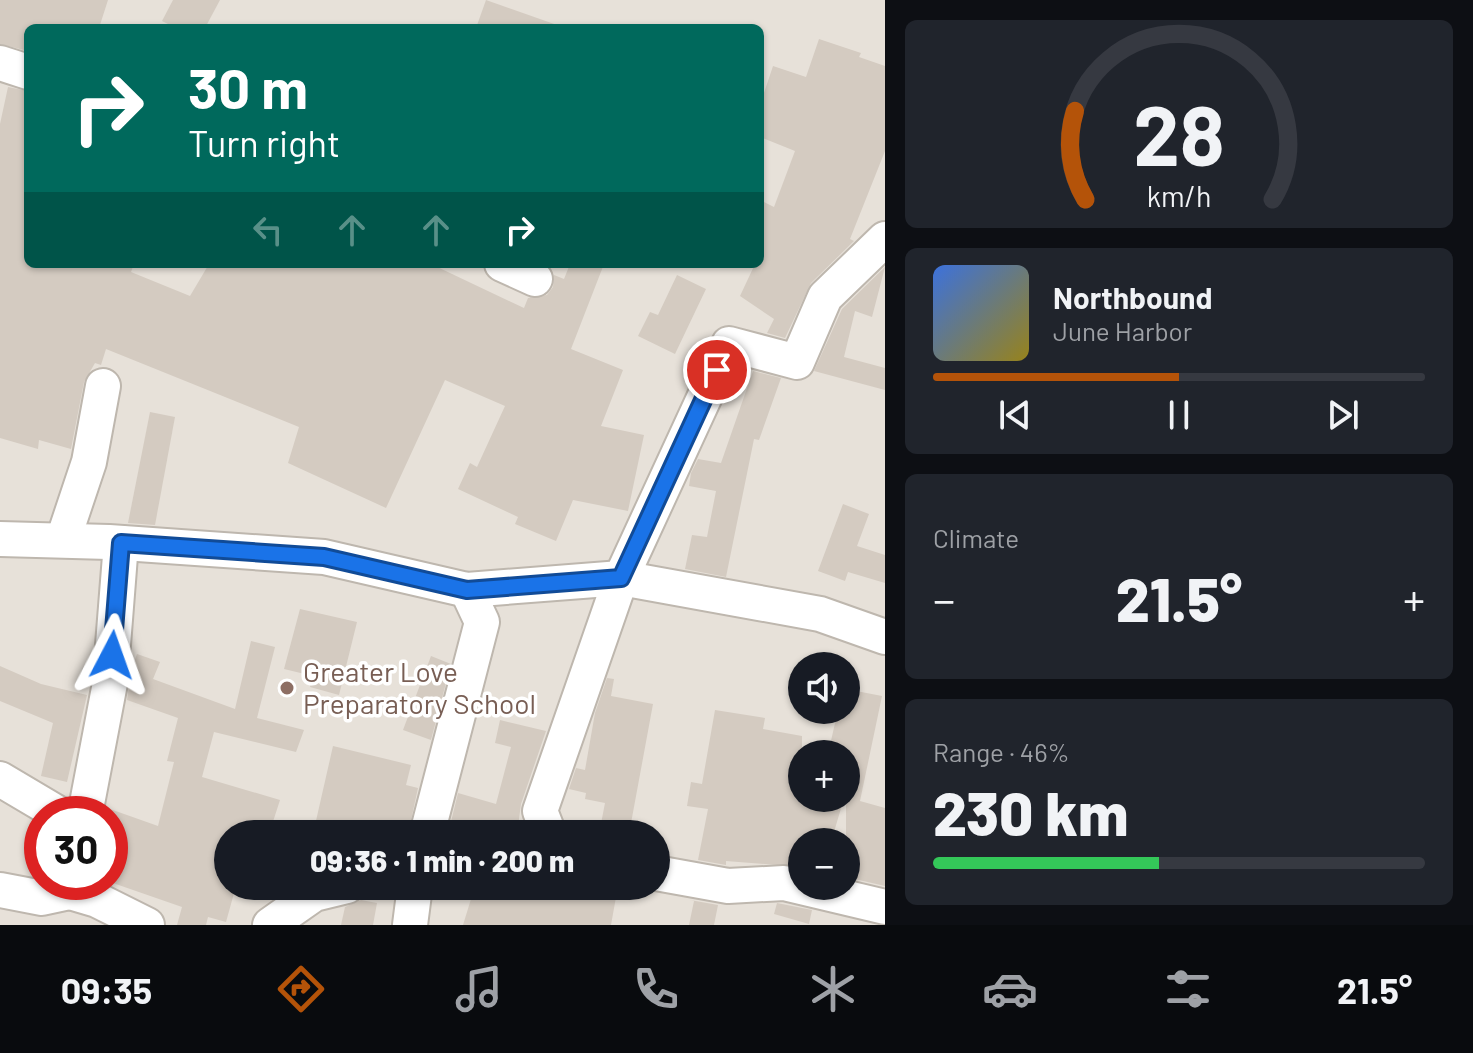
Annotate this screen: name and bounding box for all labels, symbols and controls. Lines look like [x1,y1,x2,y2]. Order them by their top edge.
text: 30 m [188,53,308,120]
icon: right [56,56,160,160]
text: 28 [1133,83,1225,183]
text: Turn right [188,121,340,164]
text: km/h [1147,178,1211,213]
icon: left [246,208,290,252]
icon: ahead [330,208,374,252]
icon: ahead [414,208,458,252]
icon: right [498,208,542,252]
text: Northbound [1053,279,1212,315]
text: June Harbor [1053,315,1192,346]
pin [683,336,751,404]
icon: arrive [695,348,739,392]
icon: previous [993,393,1037,437]
icon: pause [1157,393,1201,437]
icon: next [1321,393,1365,437]
text: Climate [933,522,1019,553]
text: 21.5° [1116,562,1242,634]
text: − [933,572,955,625]
text: + [1403,572,1425,625]
position arrow [70,613,154,697]
map controls [788,652,860,900]
button: sound [788,652,860,724]
place label: Greater Love Preparatory School [303,654,536,720]
marker: Greater Love Preparatory School [278,679,296,697]
text: Range · 46% [933,736,1070,767]
button: + [788,740,860,812]
text: 230 km [933,776,1128,848]
speed limit sign: 30 [24,796,128,900]
button: − [788,828,860,900]
text: 09:36 · 1 min · 200 m [310,842,574,878]
icon: directions [273,961,329,1017]
icon: music [451,961,507,1017]
icon: phone [628,961,684,1017]
icon: climate [805,961,861,1017]
icon: car [982,961,1038,1017]
icon: filters [1160,961,1216,1017]
text: 09:35 [61,968,152,1011]
text: 21.5° [1337,968,1412,1011]

